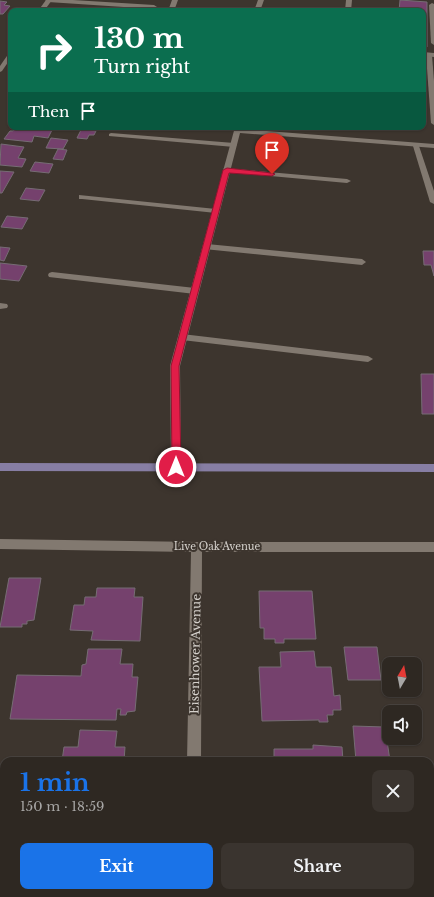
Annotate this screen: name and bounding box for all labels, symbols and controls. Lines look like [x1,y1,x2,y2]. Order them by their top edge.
text: 130 m [94,21,184,56]
icon: right [28,24,80,76]
text: Turn right [94,56,190,78]
icon: arrive [77,100,99,122]
text: Then [28,102,69,121]
pin [255,133,289,174]
icon: arrive [261,139,283,161]
position arrow [155,446,197,488]
street label: Live Oak Avenue [174,540,261,553]
street label: Eisenhower Avenue [186,594,204,714]
north arrow [382,657,422,697]
map controls [382,657,422,745]
button: sound [382,705,422,745]
text: 1 min [20,768,90,797]
button: close [372,770,414,812]
text: 150 m · 18:59 [20,798,104,815]
button: Exit [20,843,213,889]
button: Share [221,843,414,889]

